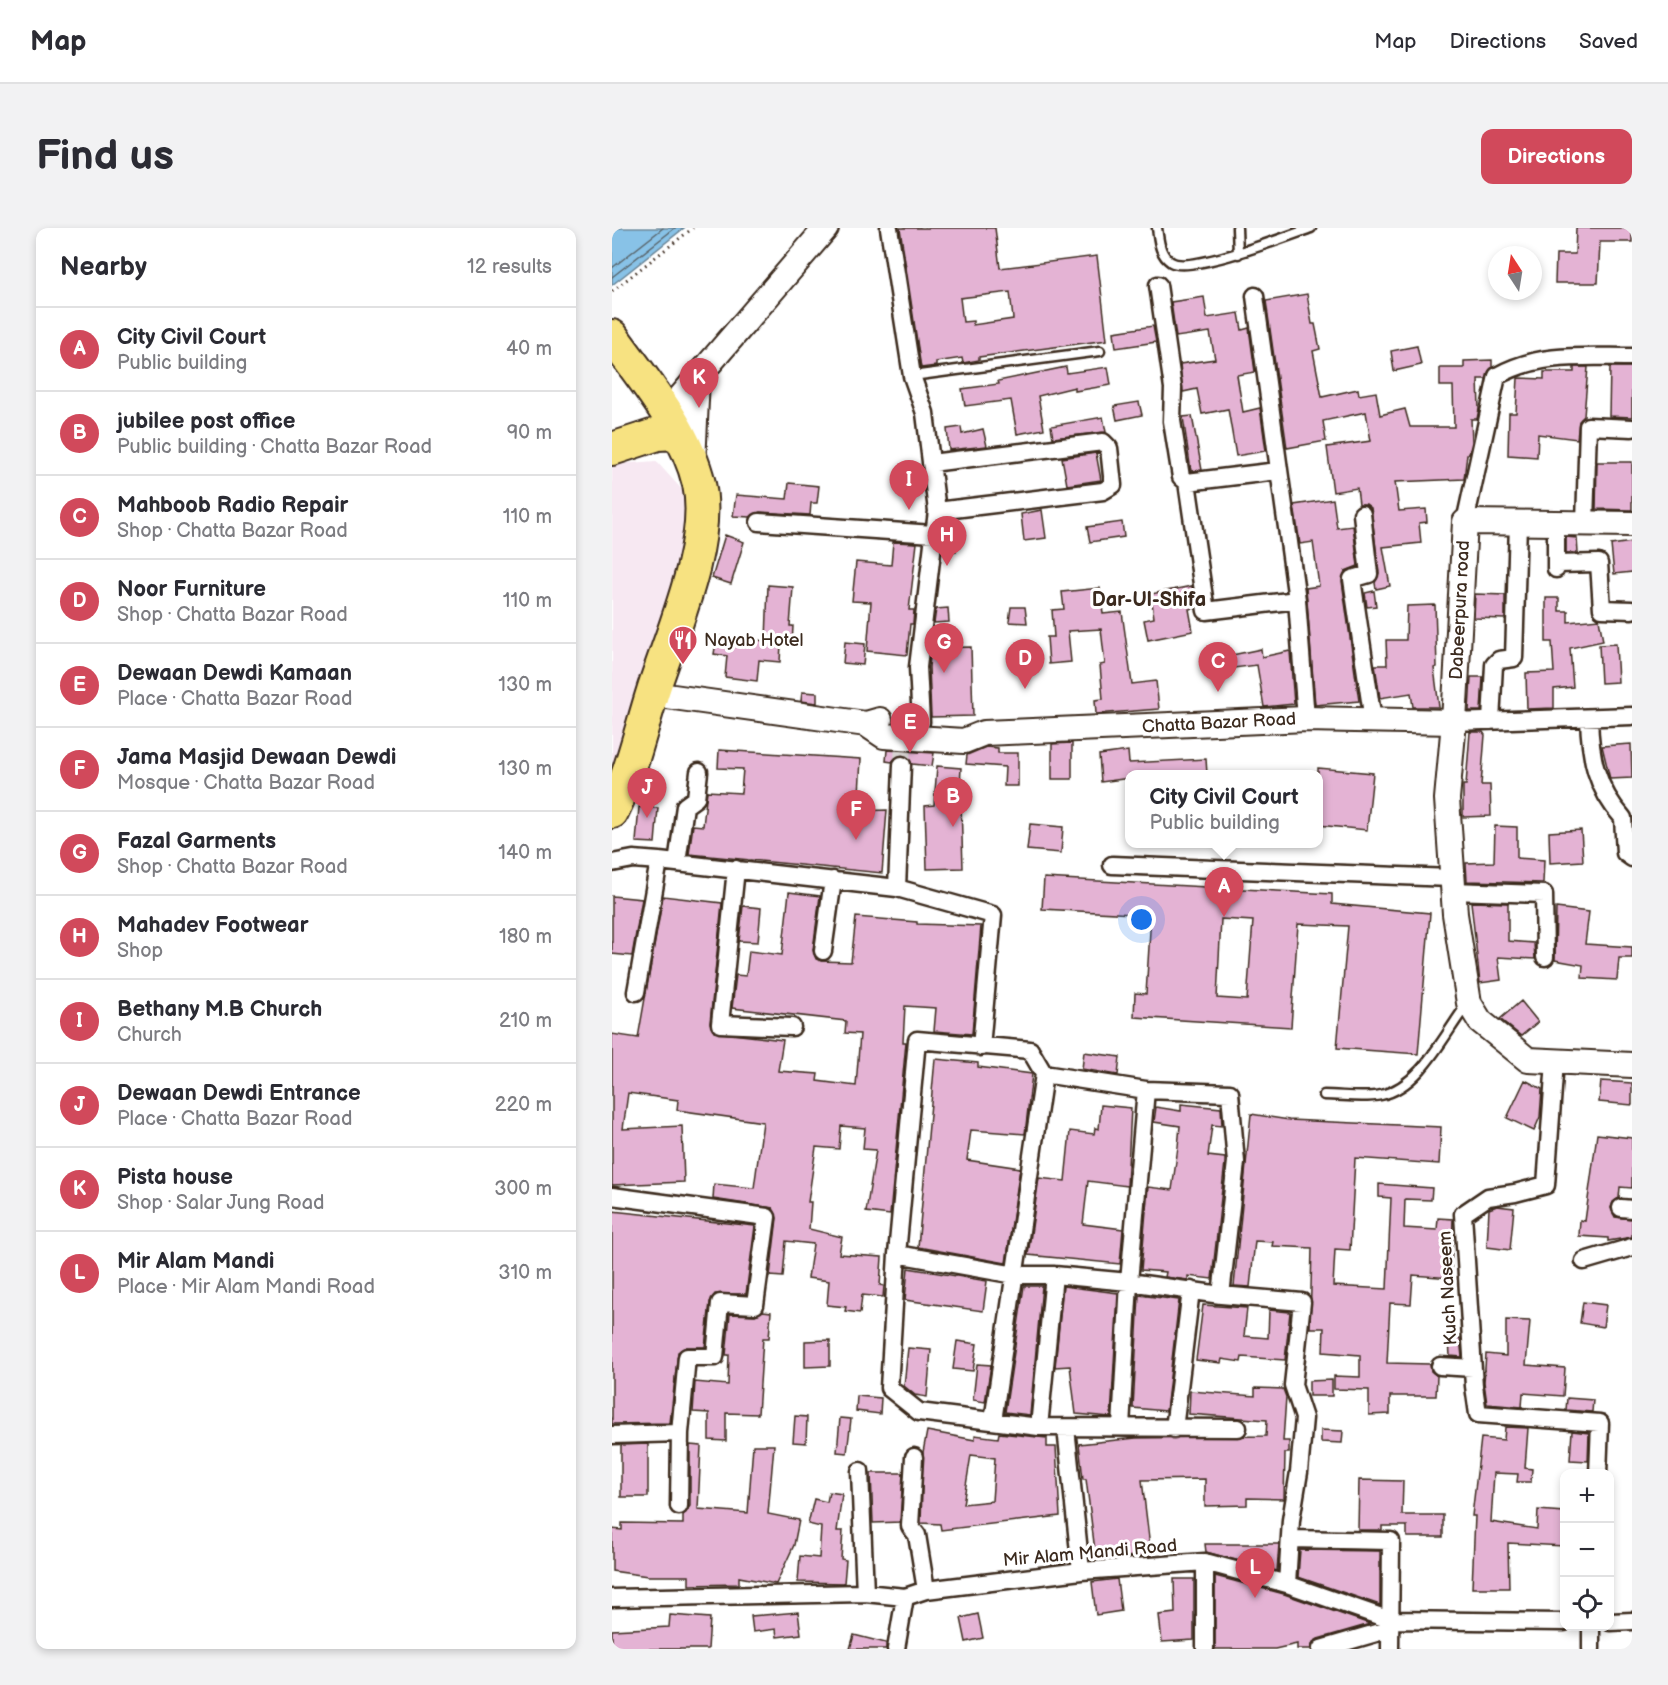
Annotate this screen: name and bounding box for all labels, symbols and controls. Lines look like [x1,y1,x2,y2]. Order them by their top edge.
text: Map [30,25,86,58]
text: Map [1374,29,1417,54]
text: Directions [1450,29,1546,54]
text: Saved [1579,29,1638,54]
button: Directions [1481,129,1632,184]
text: Find us [36,131,174,182]
north arrow [1488,246,1542,300]
text: Nearby [60,252,147,283]
text: 12 results [467,255,552,279]
text: City Civil Court [117,324,266,351]
text: A [73,337,86,361]
text: 40 m [506,337,552,361]
text: Public building [117,351,247,375]
pin: K [680,358,718,408]
text: jubilee post office [117,408,295,435]
text: B [72,421,87,445]
text: 90 m [507,421,552,445]
text: Public building · Chatta Bazar Road [117,435,432,459]
pin: I [890,460,928,510]
text: Mahboob Radio Repair [117,492,348,519]
text: C [72,505,87,529]
text: 110 m [503,505,552,529]
pin: H [928,516,966,566]
text: Shop · Chatta Bazar Road [117,519,348,543]
street label: Dabeerpura road [1446,540,1474,680]
text: Noor Furniture [117,576,266,603]
district label: Dar-Ul-Shifa [1092,588,1206,612]
text: D [73,589,86,613]
text: 110 m [503,589,552,613]
text: Shop · Chatta Bazar Road [117,603,348,627]
restaurant icon: Nayab Hotel [667,624,699,666]
pin: G [924,624,964,673]
place label: Nayab Hotel [704,630,803,651]
pin: D [1006,640,1044,689]
pin: C [1198,642,1238,692]
text: Dewaan Dewdi Kamaan [117,660,352,687]
text: E [73,673,86,697]
text: 130 m [498,673,552,697]
text: Place · Chatta Bazar Road [117,687,352,711]
pin: E [890,704,930,753]
street label: Chatta Bazar Road [1141,708,1297,738]
text: Jama Masjid Dewaan Dewdi [117,744,396,771]
text: F [73,757,86,781]
text: 130 m [498,757,552,781]
pin: J [627,768,666,818]
popup [1125,770,1323,848]
text: Mosque · Chatta Bazar Road [117,771,375,795]
pin: B [934,778,972,827]
text: City Civil Court [1149,784,1299,811]
pin: F [836,790,876,840]
text: Public building [1149,811,1280,835]
text: Fazal Garments [117,828,276,855]
text: G [72,841,87,865]
text: 140 m [498,841,552,865]
text: Shop · Chatta Bazar Road [117,855,348,879]
pin: A [1204,868,1244,917]
your location [1127,905,1156,934]
text: Mahadev Footwear [117,912,308,939]
text: H [72,925,87,949]
text: 180 m [499,925,552,949]
text: Shop [117,939,163,963]
text: Bethany M.B Church [117,996,322,1023]
text: I [76,1009,83,1033]
text: 210 m [499,1009,552,1033]
text: Church [117,1023,182,1047]
text: Dewaan Dewdi Entrance [117,1080,361,1107]
text: J [74,1093,85,1117]
text: 220 m [495,1093,552,1117]
text: Place · Chatta Bazar Road [117,1107,352,1131]
text: Pista house [117,1164,233,1191]
text: K [73,1177,86,1201]
text: 300 m [494,1177,552,1201]
text: Shop · Salar Jung Road [117,1191,325,1215]
street label: Kuch Naseem [1435,1230,1461,1346]
text: Mir Alam Mandi [117,1248,274,1275]
text: L [74,1261,85,1285]
text: 310 m [498,1261,552,1285]
text: Place · Mir Alam Mandi Road [117,1275,375,1299]
map controls [1560,1469,1614,1631]
button: + [1560,1469,1614,1523]
button: − [1560,1523,1614,1577]
street label: Mir Alam Mandi Road [1002,1535,1178,1571]
pin: L [1236,1548,1274,1598]
button: locate [1560,1577,1614,1631]

